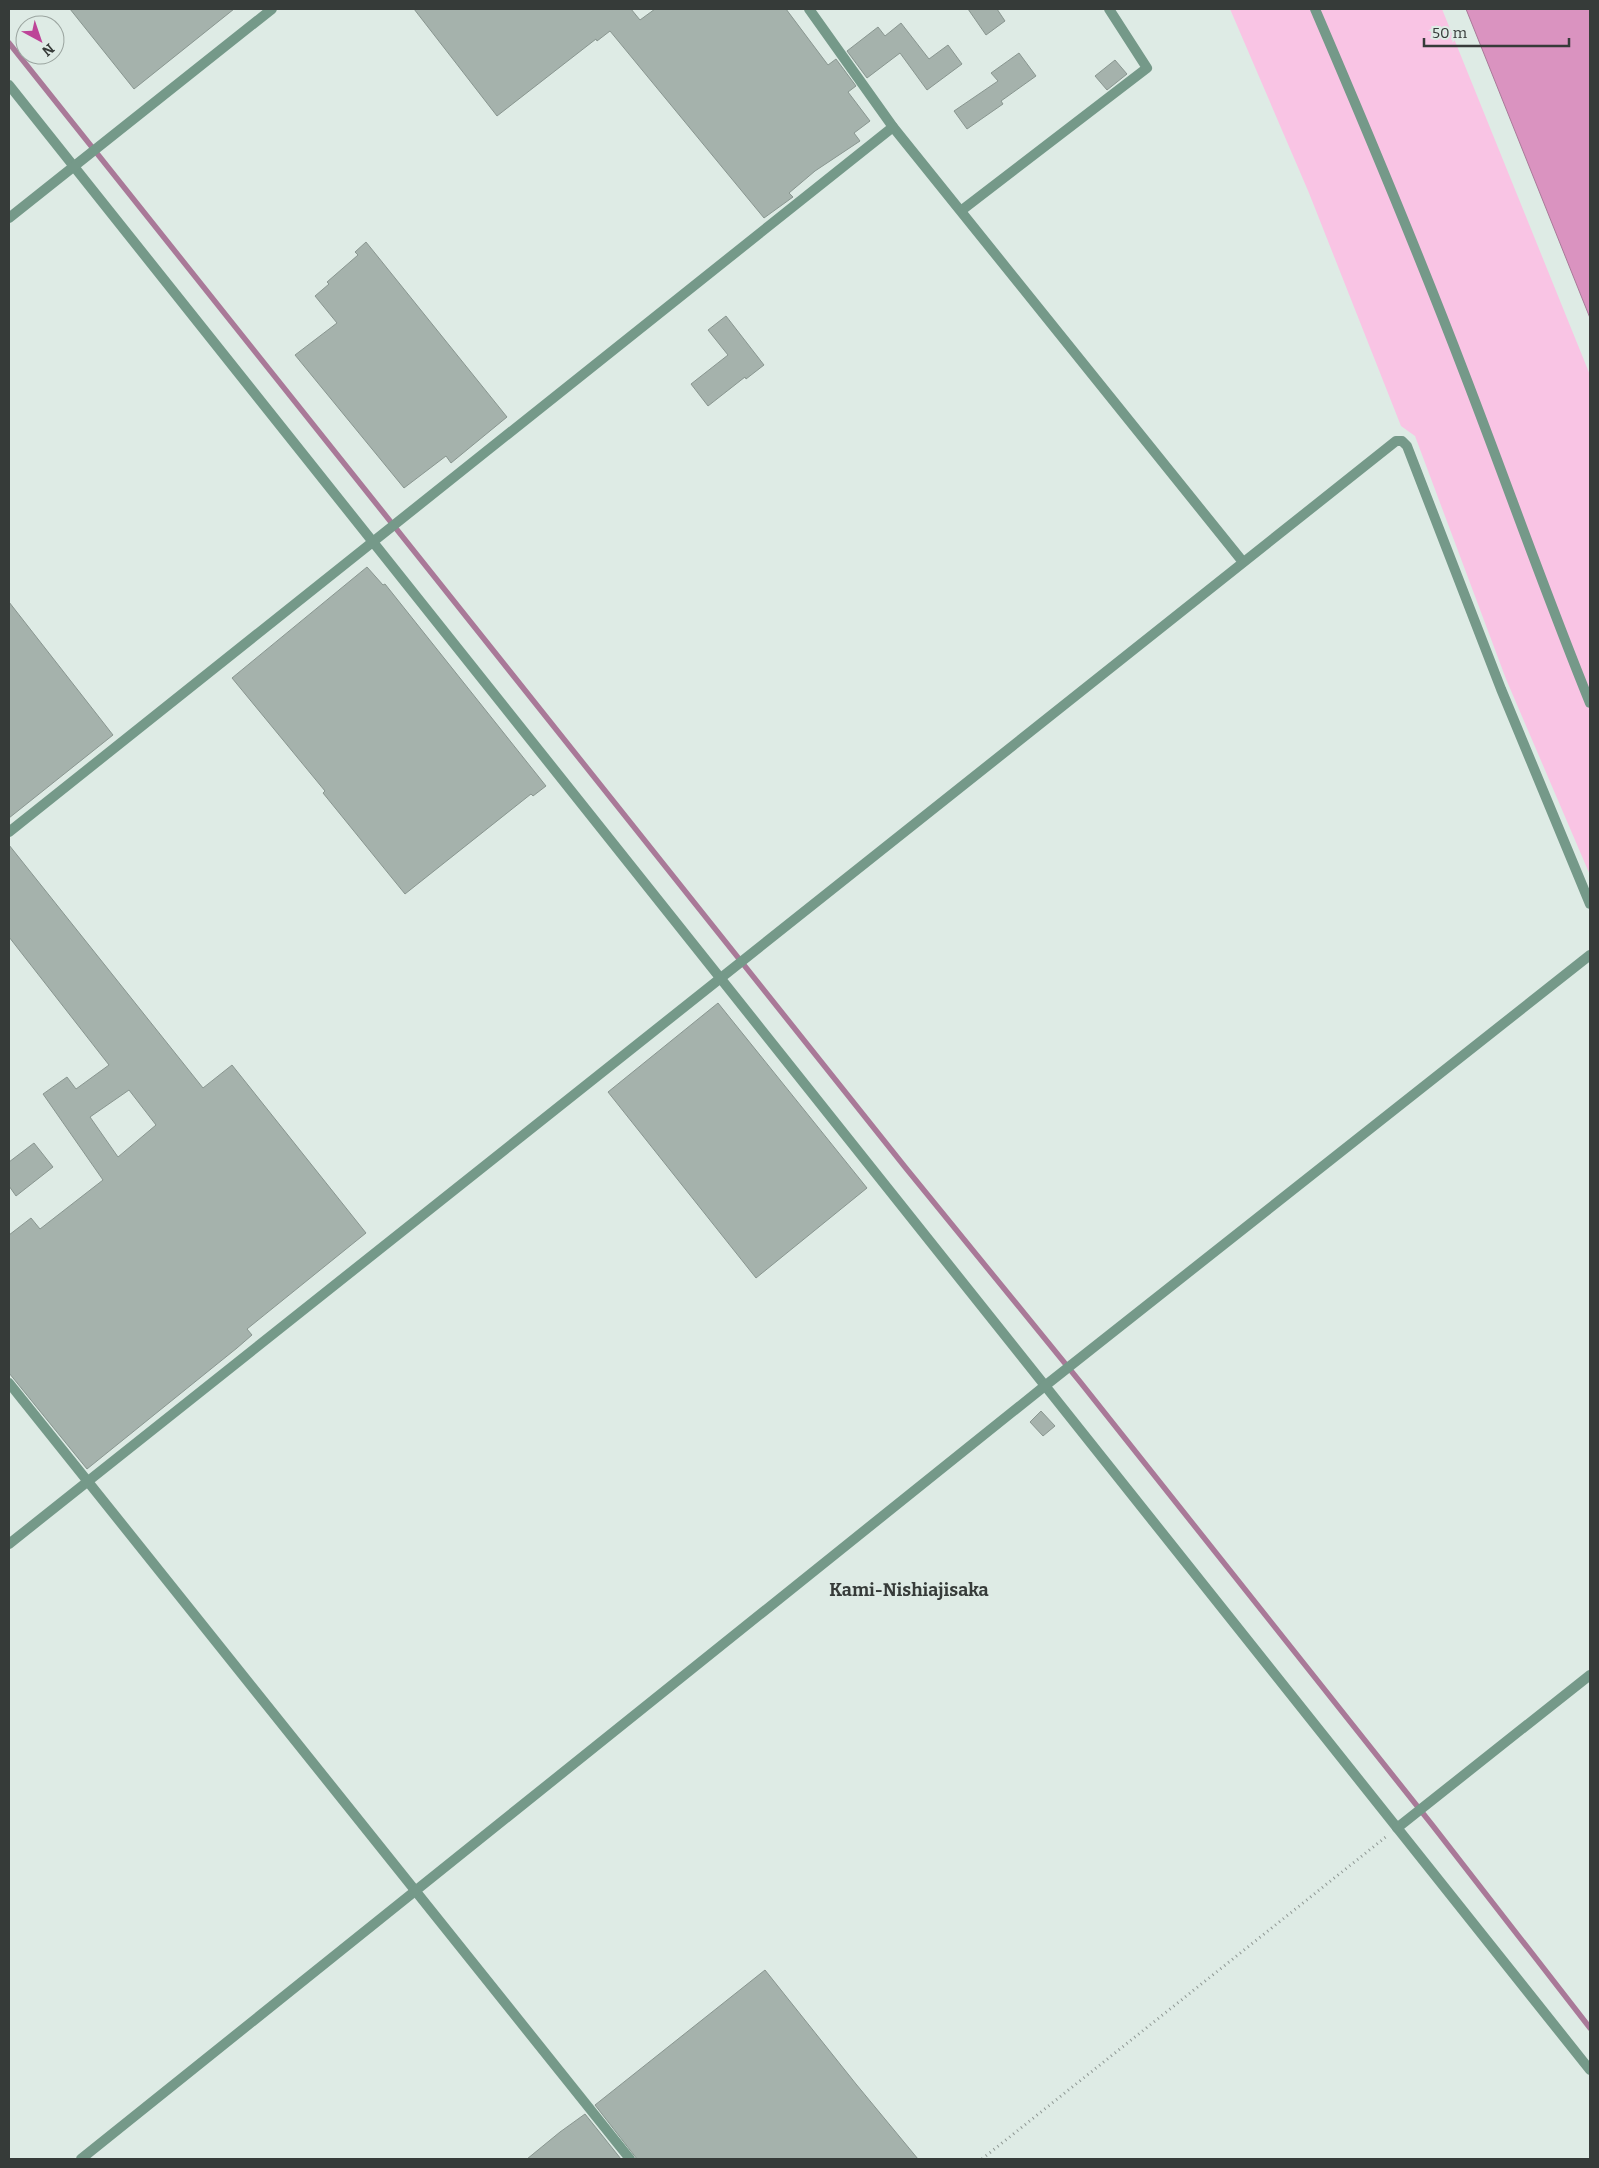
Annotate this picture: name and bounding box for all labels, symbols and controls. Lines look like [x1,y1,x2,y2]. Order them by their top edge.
north arrow [15,15,65,65]
scale bar [1424,15,1569,47]
text: 50 m [1432,24,1468,42]
text: N [38,40,58,60]
district label: Kami-Nishiajisaka [829,1579,989,1601]

